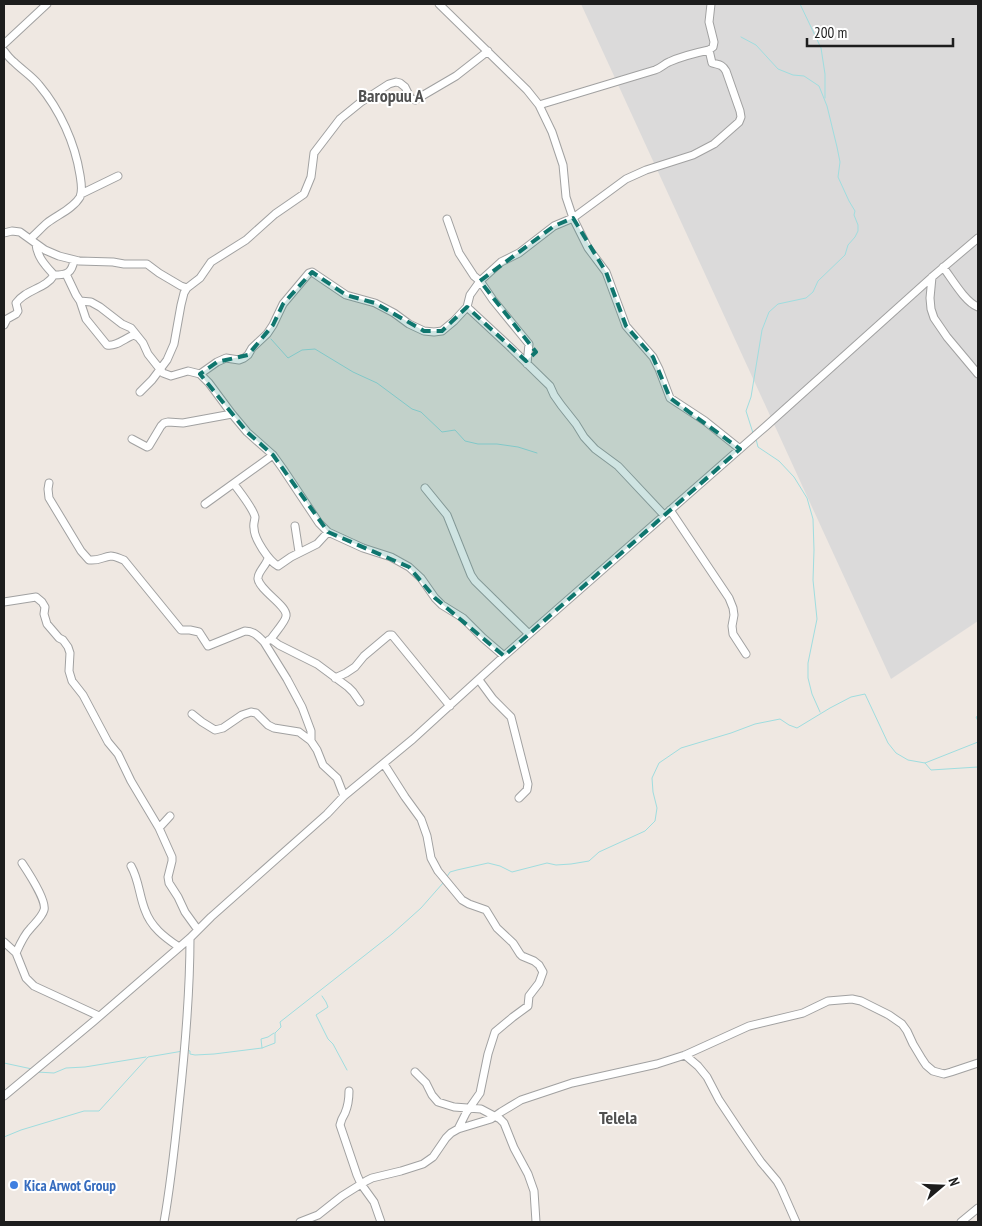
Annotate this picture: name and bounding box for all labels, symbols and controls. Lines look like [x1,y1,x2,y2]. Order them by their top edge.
scale bar [807,15,953,47]
text: 200 m [814,23,847,42]
district label: Baropuu A [358,84,425,107]
district label: Telela [599,1106,637,1129]
north arrow [917,1161,967,1211]
text: N [945,1175,964,1188]
place label: Kica Arwot Group [24,1176,116,1195]
marker: Kica Arwot Group [8,1179,20,1191]

